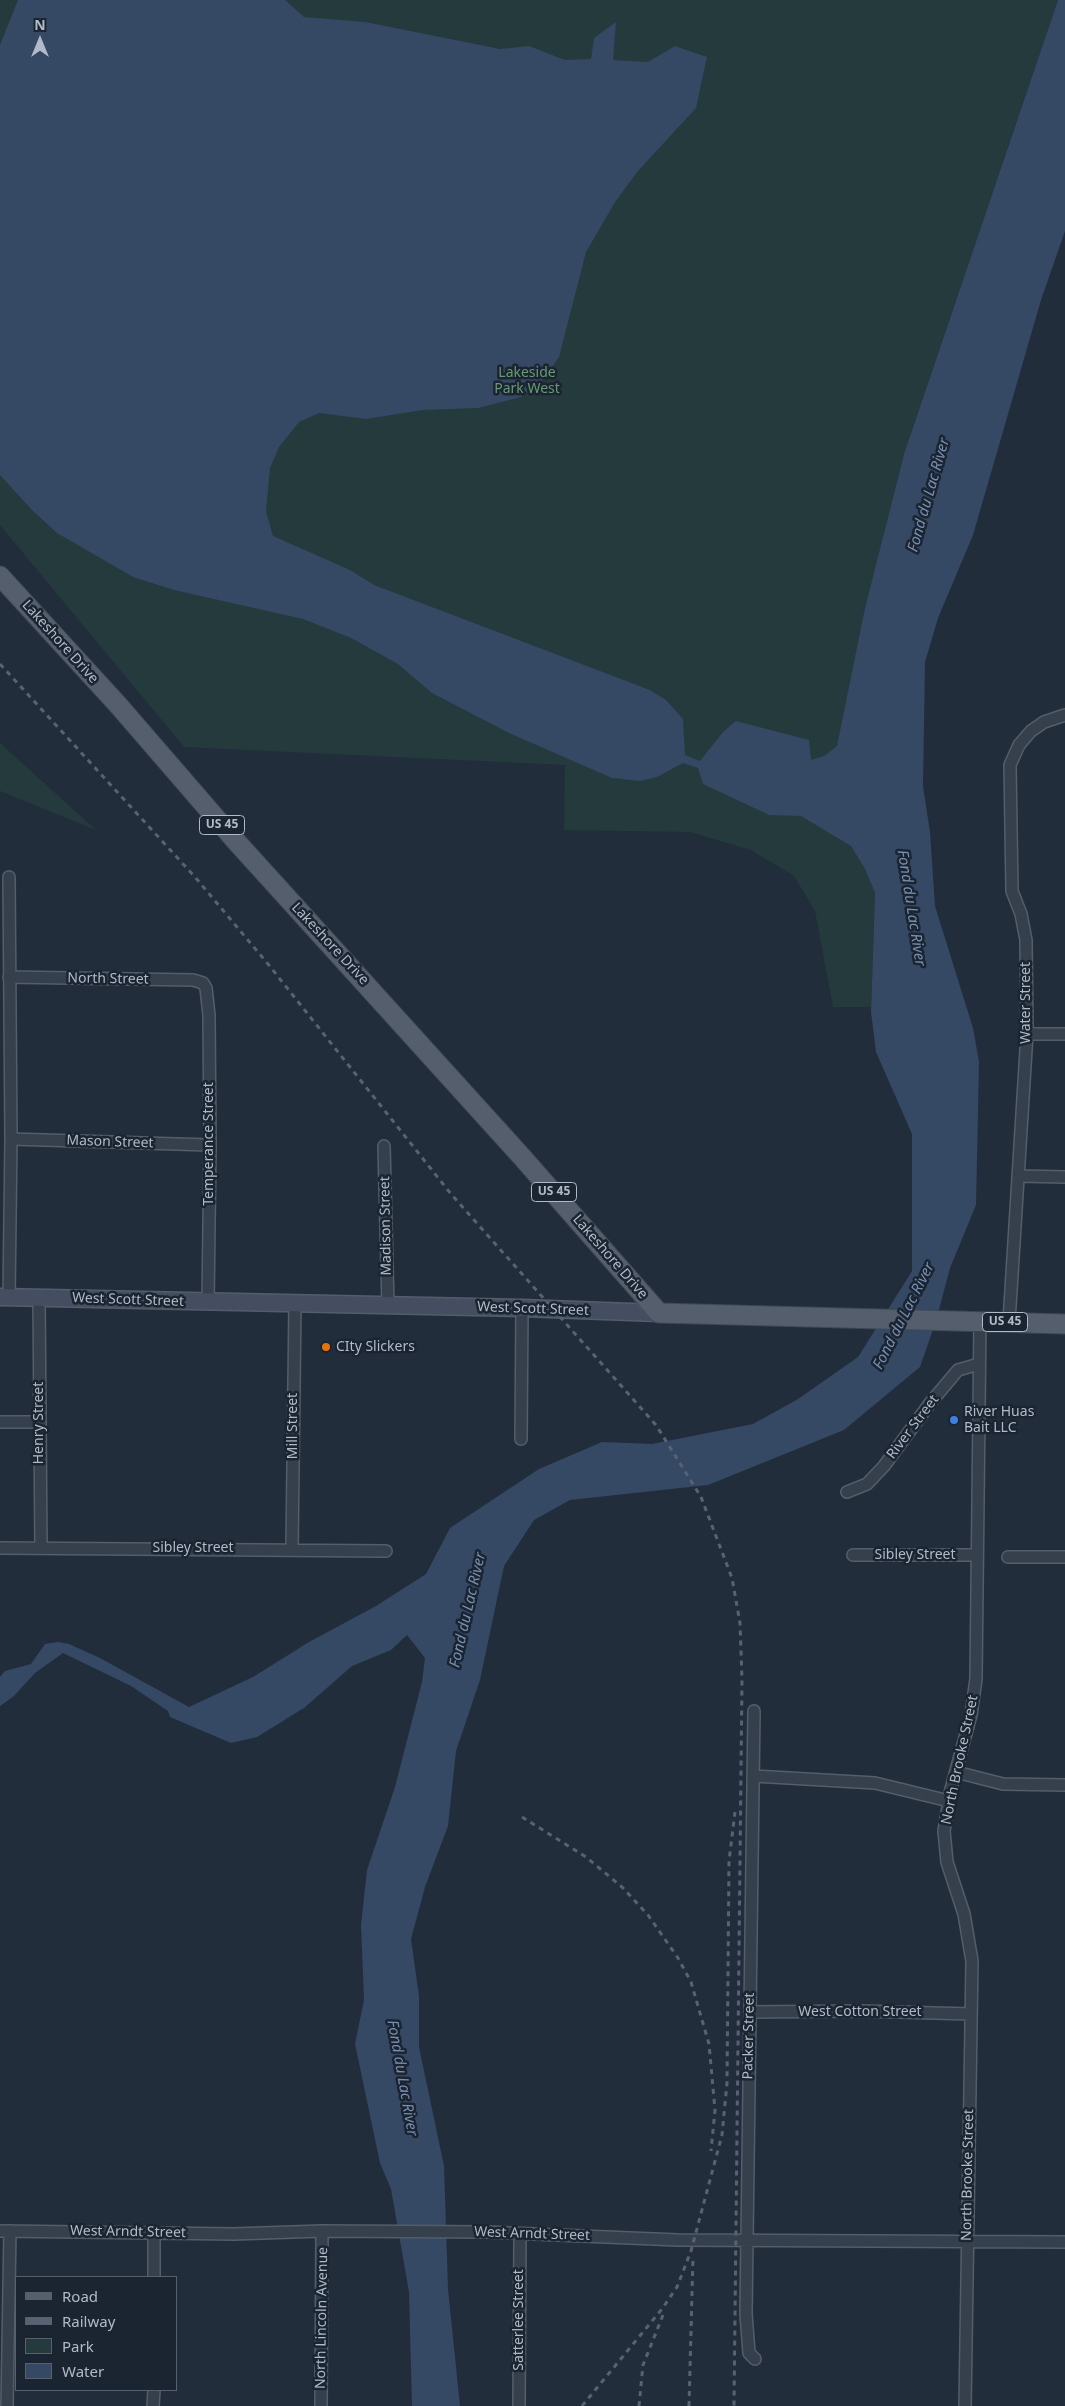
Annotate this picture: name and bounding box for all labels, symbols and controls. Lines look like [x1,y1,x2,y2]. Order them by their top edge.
north arrow [15,15,65,65]
text: N [34,15,46,34]
park label: Lakeside Park West [494,365,560,398]
water label: Fond du Lac River [904,436,954,554]
street label: Lakeshore Drive [18,597,102,687]
road number: US 45 [200,816,244,834]
water label: Fond du Lac River [893,849,929,967]
street label: Lakeshore Drive [288,899,372,989]
street label: Water Street [1018,962,1034,1044]
street label: North Street [67,970,149,988]
street label: Temperance Street [201,1082,217,1206]
street label: Mason Street [66,1132,154,1152]
street label: Madison Street [377,1176,395,1276]
road number: US 45 [532,1182,576,1202]
street label: Lakeshore Drive [569,1211,651,1303]
water label: Fond du Lac River [869,1260,939,1372]
street label: West Scott Street [72,1290,184,1310]
street label: West Scott Street [477,1299,589,1319]
road number: US 45 [982,1312,1028,1331]
place label: CIty Slickers [336,1339,415,1355]
marker: CIty Slickers [320,1341,332,1353]
street label: Henry Street [31,1382,47,1464]
street label: River Street [883,1392,943,1462]
street label: Mill Street [285,1393,301,1459]
place label: River Huas Bait LLC [964,1404,1034,1436]
marker: River Huas Bait LLC [948,1414,960,1426]
street label: Sibley Street [152,1540,234,1556]
street label: Sibley Street [874,1547,956,1563]
water label: Fond du Lac River [446,1551,490,1669]
street label: North Brooke Street [938,1694,982,1826]
street label: Packer Street [740,1992,758,2080]
street label: West Cotton Street [798,2004,922,2020]
water label: Fond du Lac River [383,2019,421,2137]
street label: North Brooke Street [958,2109,978,2241]
street label: West Arndt Street [70,2223,186,2241]
street label: West Arndt Street [474,2224,590,2244]
street label: North Lincoln Avenue [312,2247,332,2389]
street label: Satterlee Street [511,2269,527,2371]
legend [15,2276,178,2391]
text: Road [62,2286,98,2306]
text: Railway [62,2311,115,2331]
text: Park [62,2336,94,2356]
text: Water [62,2361,104,2381]

